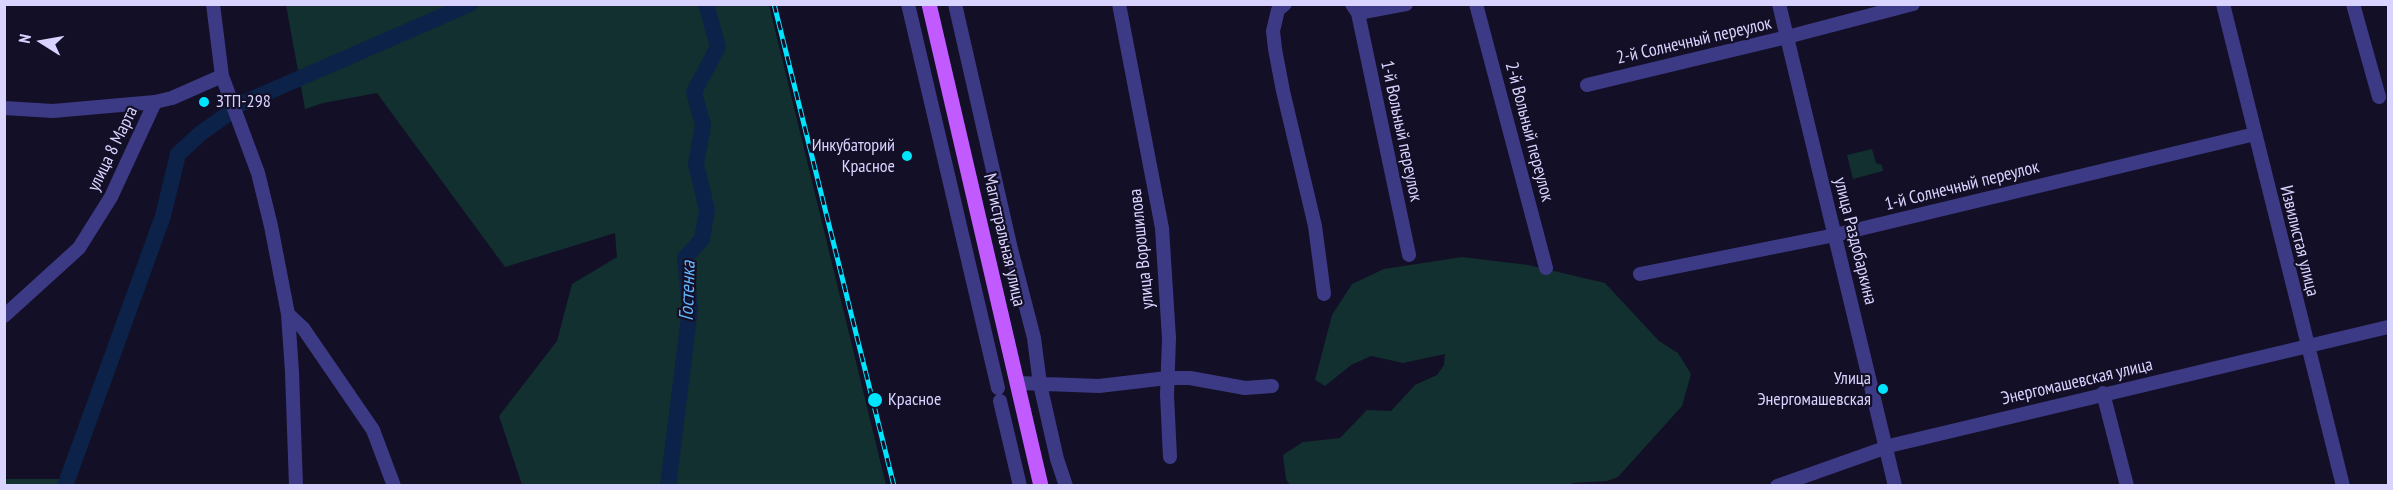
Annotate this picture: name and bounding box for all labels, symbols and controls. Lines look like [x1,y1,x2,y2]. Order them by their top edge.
north arrow [12,12,72,72]
street label: 2-й Солнечный переулок [1614,13,1774,69]
text: N [14,32,35,45]
street label: 1-й Вольный переулок [1376,59,1426,203]
street label: 2-й Вольный переулок [1500,60,1558,204]
place label: ЗТП-298 [216,91,271,113]
marker: ЗТП-298 [197,95,211,109]
street label: улица 8 Марта [83,103,143,195]
place label: Инкубаторий Красное [812,135,895,178]
marker: Инкубаторий Красное [900,149,914,163]
street label: 1-й Солнечный переулок [1883,156,2041,216]
street label: Магистральная улица [978,171,1030,309]
street label: улица Раздобаркина [1829,175,1881,307]
street label: Извилистая улица [2275,183,2323,299]
street label: улица Ворошилова [1125,188,1159,310]
water label: Гостенка [675,261,701,321]
street label: Энергомашевская улица [1999,354,2155,410]
place label: Улица Энергомашевская [1757,368,1871,410]
marker: Улица Энергомашевская [1876,382,1890,396]
place label: Красное [888,389,941,411]
marker: Красное [866,391,884,409]

